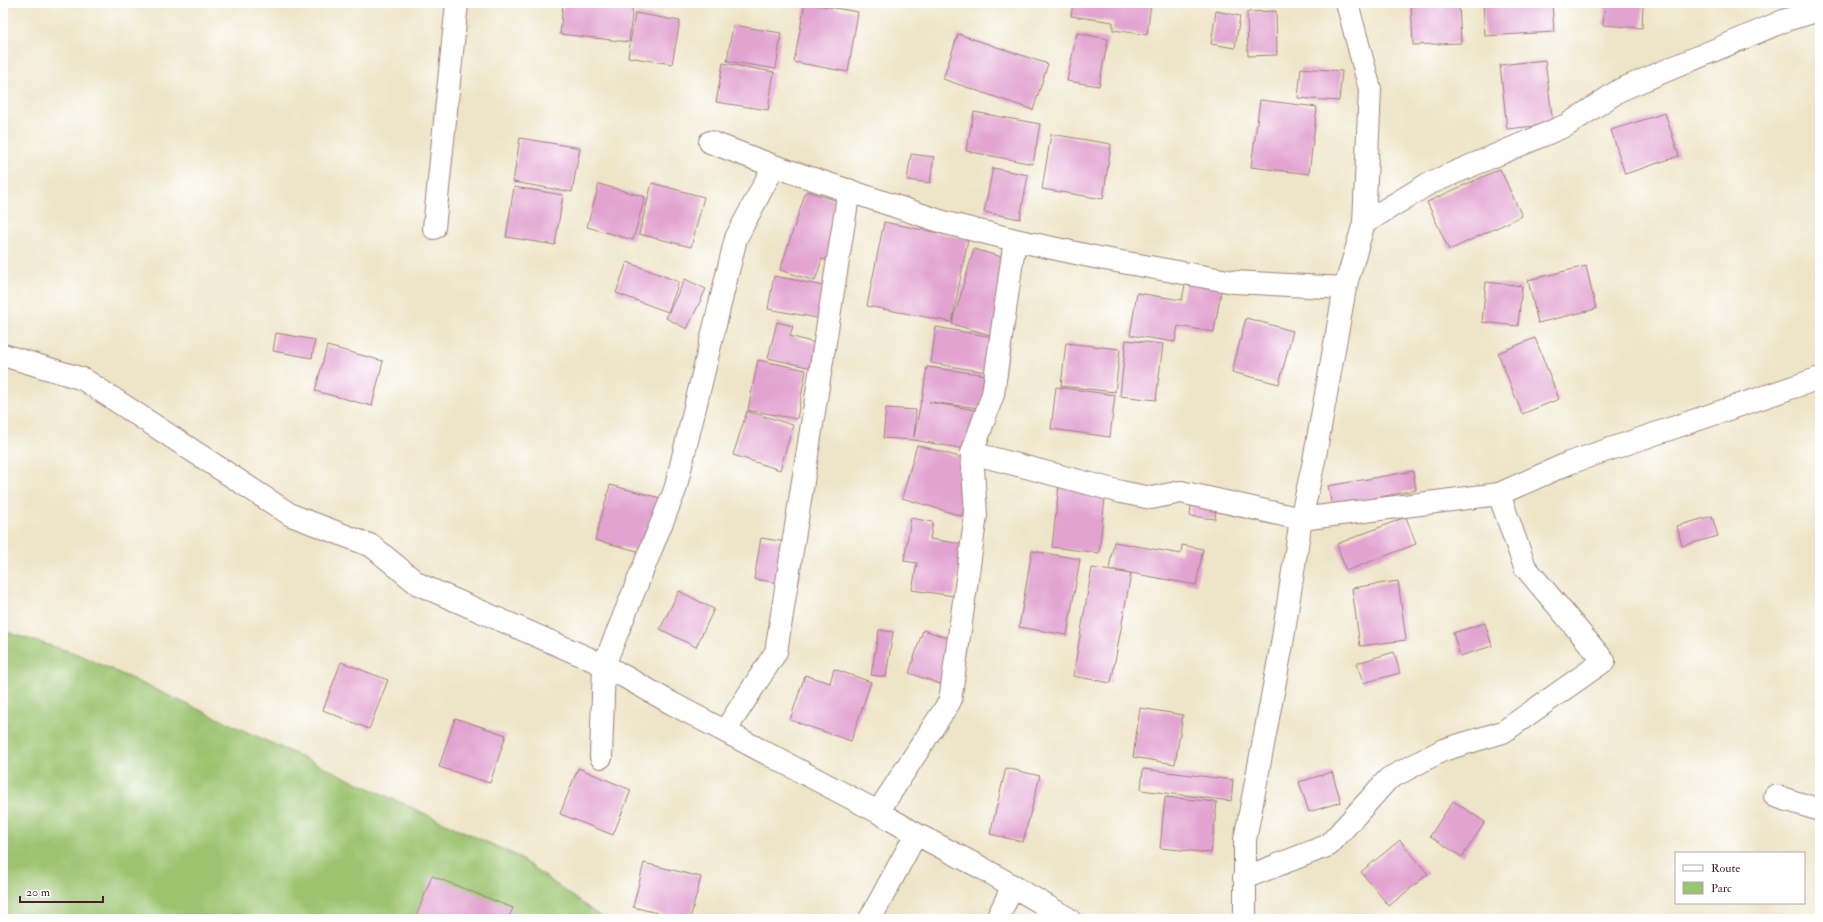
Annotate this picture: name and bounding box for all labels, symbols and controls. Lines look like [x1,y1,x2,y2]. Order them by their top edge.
legend [1675,852,1805,904]
text: Route [1711,861,1740,876]
scale bar [20,878,103,904]
text: Parc [1711,881,1732,896]
text: 20 m [26,885,51,900]

